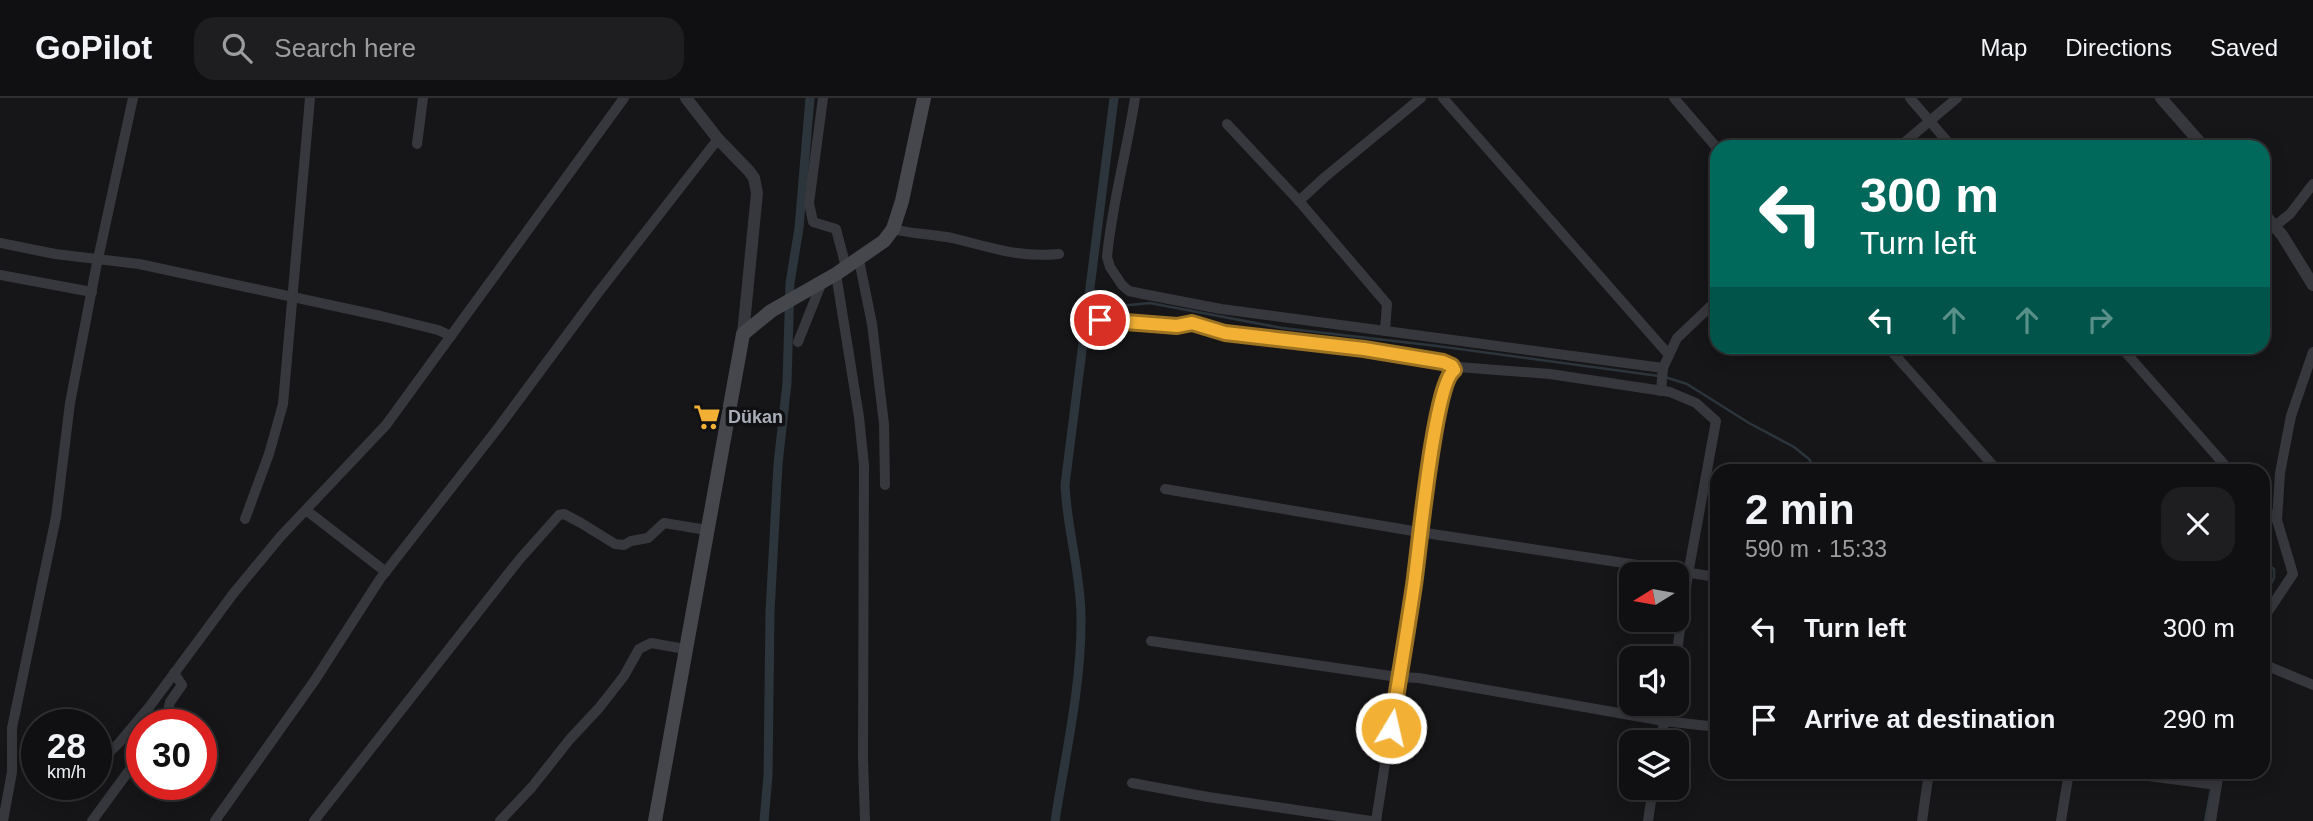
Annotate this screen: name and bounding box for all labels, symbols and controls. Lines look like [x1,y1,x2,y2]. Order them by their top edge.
search box [194,17,684,80]
text: GoPilot [35,29,152,66]
icon: search [218,29,256,67]
text: Search here [274,33,416,63]
text: Map [1981,34,2027,61]
text: Directions [2065,34,2172,61]
text: Saved [2210,34,2278,61]
icon: left [1745,168,1836,259]
text: 300 m [1860,168,1999,222]
text: Turn left [1860,225,1976,261]
pin [1070,290,1130,350]
icon: arrive [1081,301,1119,339]
icon: left [1862,301,1900,339]
icon: ahead [1935,301,1973,339]
icon: ahead [2008,301,2046,339]
icon: right [2081,301,2119,339]
supermarket icon: Dükan [692,402,722,432]
place label: Dükan [728,407,783,427]
text: 2 min [1745,486,1855,533]
button: close [2161,487,2235,561]
text: 590 m · 15:33 [1745,536,1887,562]
north arrow [1619,562,1689,632]
map controls [1619,562,1689,800]
icon: left [1745,610,1783,648]
text: Turn left [1804,613,1906,643]
text: 300 m [2163,613,2235,643]
button: sound [1619,646,1689,716]
position arrow [1354,691,1428,765]
icon: arrive [1745,701,1783,739]
text: Arrive at destination [1804,704,2055,734]
text: 290 m [2163,704,2235,734]
speed limit sign: 30 [126,709,217,800]
text: 28 [47,726,86,765]
button: layers [1619,730,1689,800]
text: km/h [47,762,86,782]

